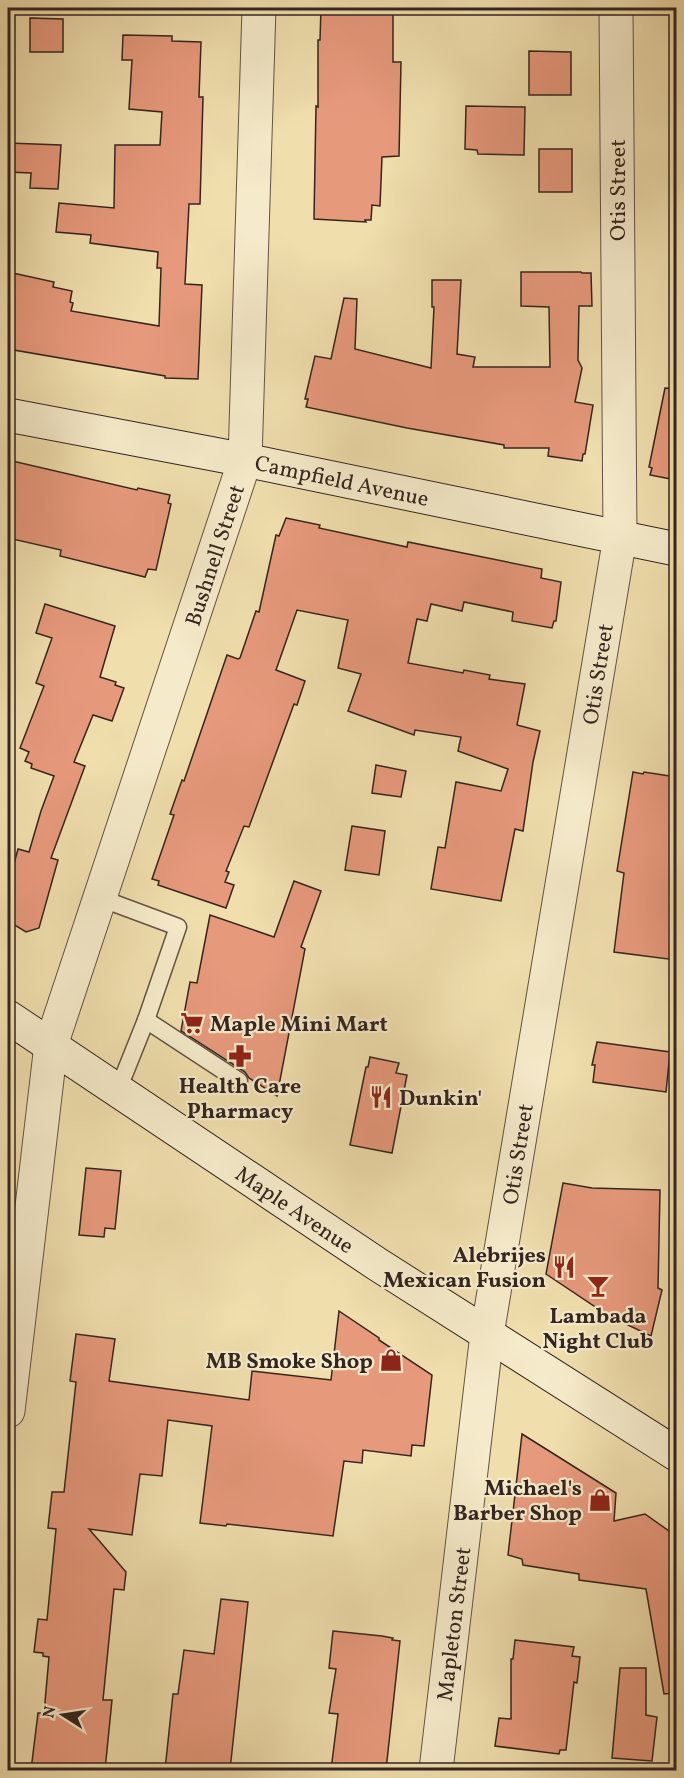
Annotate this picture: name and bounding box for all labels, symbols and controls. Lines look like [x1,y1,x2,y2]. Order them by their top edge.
street label: Otis Street [604,139,635,241]
street label: Campfield Avenue [252,449,431,516]
street label: Bushnell Street [179,481,254,631]
street label: Otis Street [576,621,623,727]
supermarket icon: Maple Mini Mart [179,1010,205,1036]
place label: Maple Mini Mart [210,1010,388,1041]
pharmacy icon: Health Care Pharmacy [227,1043,253,1069]
place label: Health Care Pharmacy [179,1072,301,1128]
restaurant icon: Dunkin' [368,1084,394,1110]
place label: Dunkin' [399,1084,482,1115]
street label: Otis Street [496,1101,543,1207]
street label: Maple Avenue [228,1160,359,1262]
place label: Alebrijes Mexican Fusion [383,1241,546,1297]
restaurant icon: Alebrijes Mexican Fusion [551,1254,577,1280]
bar icon: Lambada Night Club [585,1273,611,1299]
place label: Lambada Night Club [543,1302,653,1358]
place label: MB Smoke Shop [206,1347,373,1378]
shop icon: MB Smoke Shop [378,1347,404,1373]
place label: Michael's Barber Shop [453,1474,582,1530]
shop icon: Michael's Barber Shop [587,1487,613,1513]
street label: Mapleton Street [431,1545,480,1703]
north arrow [33,1685,93,1745]
text: N [38,1704,62,1720]

